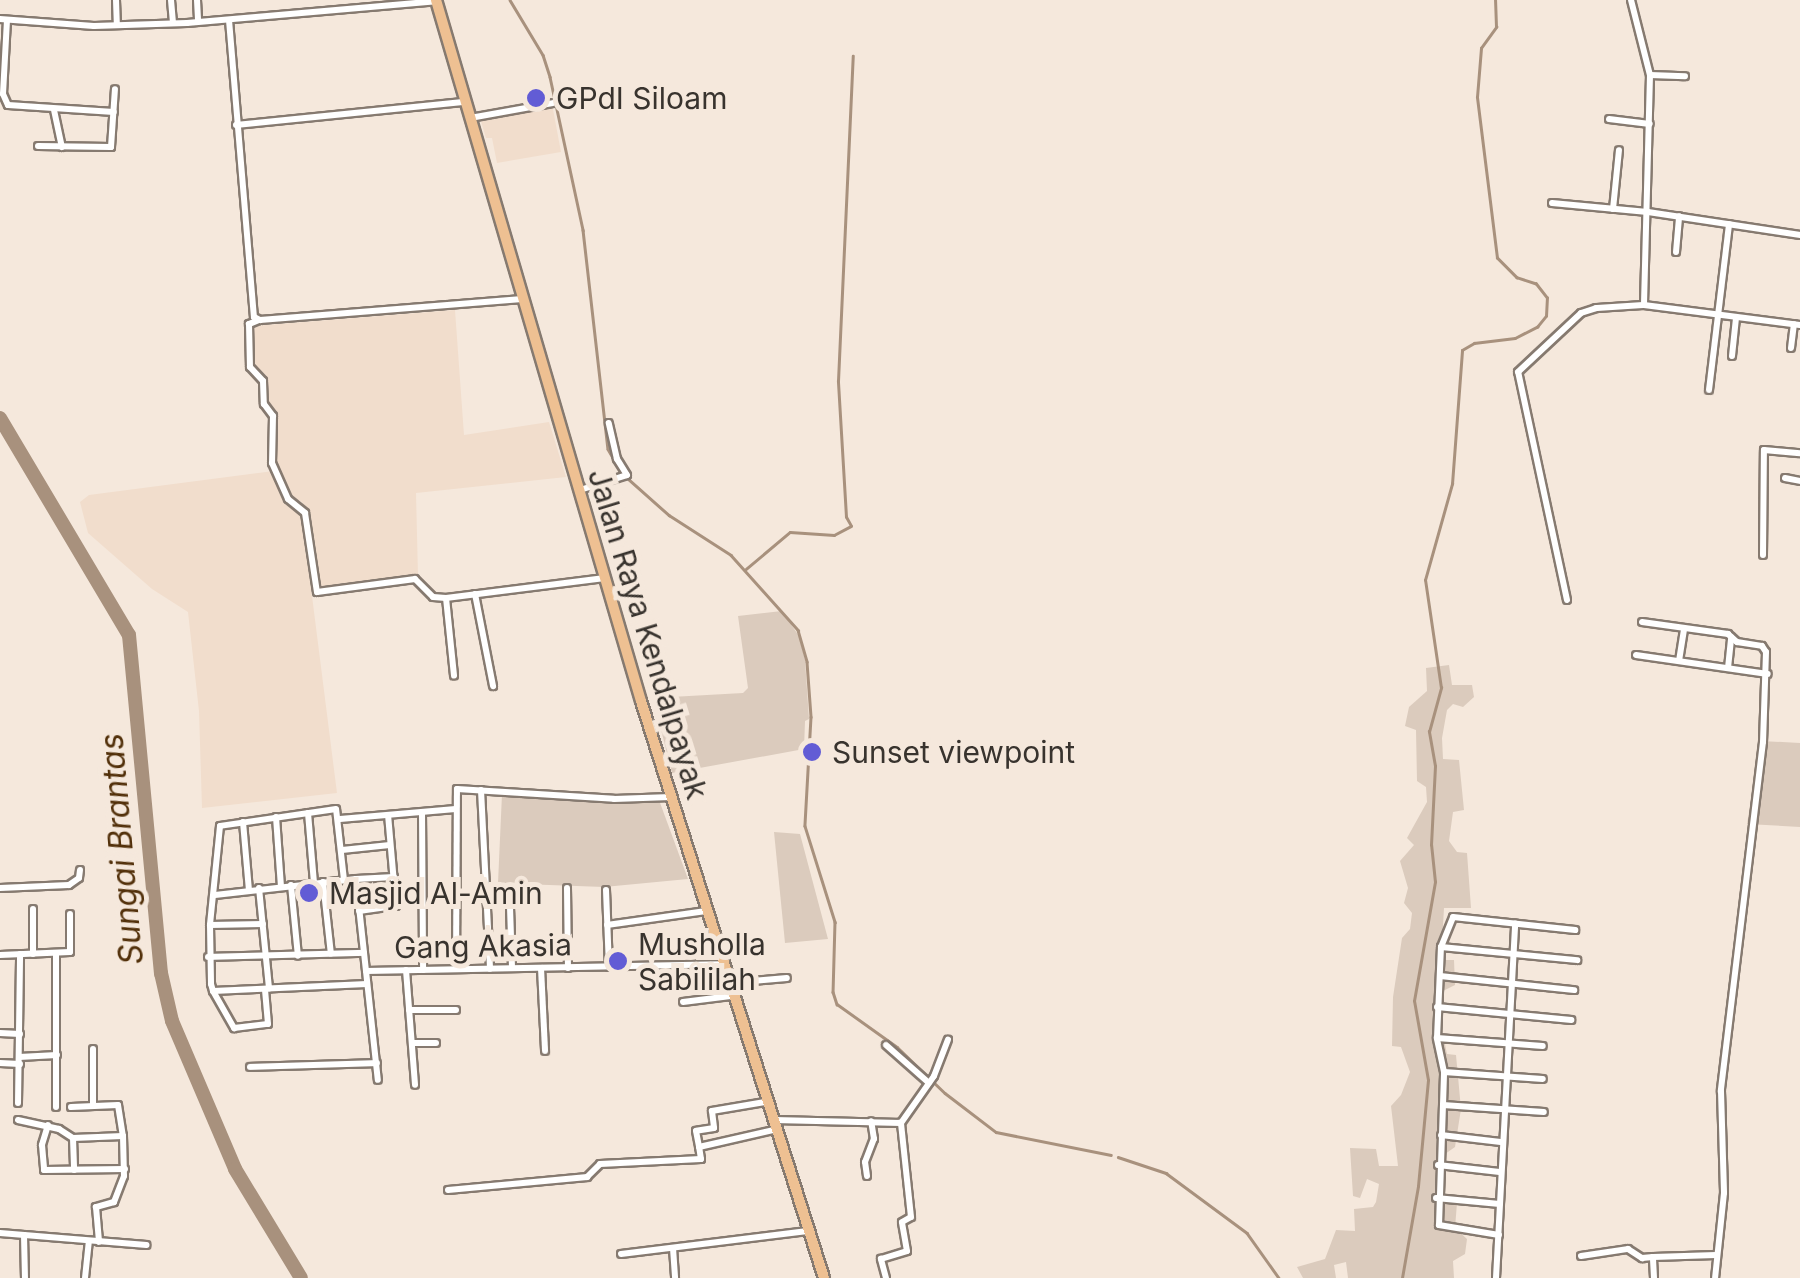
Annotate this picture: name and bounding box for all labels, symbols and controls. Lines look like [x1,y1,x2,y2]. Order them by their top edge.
place label: GPdI Siloam [556,80,727,116]
marker: GPdI Siloam [525,87,547,109]
street label: Jalan Raya Kendalpayak [581,464,715,804]
water label: Sungai Brantas [93,732,151,966]
place label: Sunset viewpoint [832,734,1075,770]
marker: Sunset viewpoint [801,741,823,763]
place label: Masjid Al-Amin [329,875,543,911]
marker: Masjid Al-Amin [298,882,320,904]
street label: Gang Akasia [394,926,572,966]
place label: Musholla Sabililah [638,926,766,996]
marker: Musholla Sabililah [607,950,629,972]

